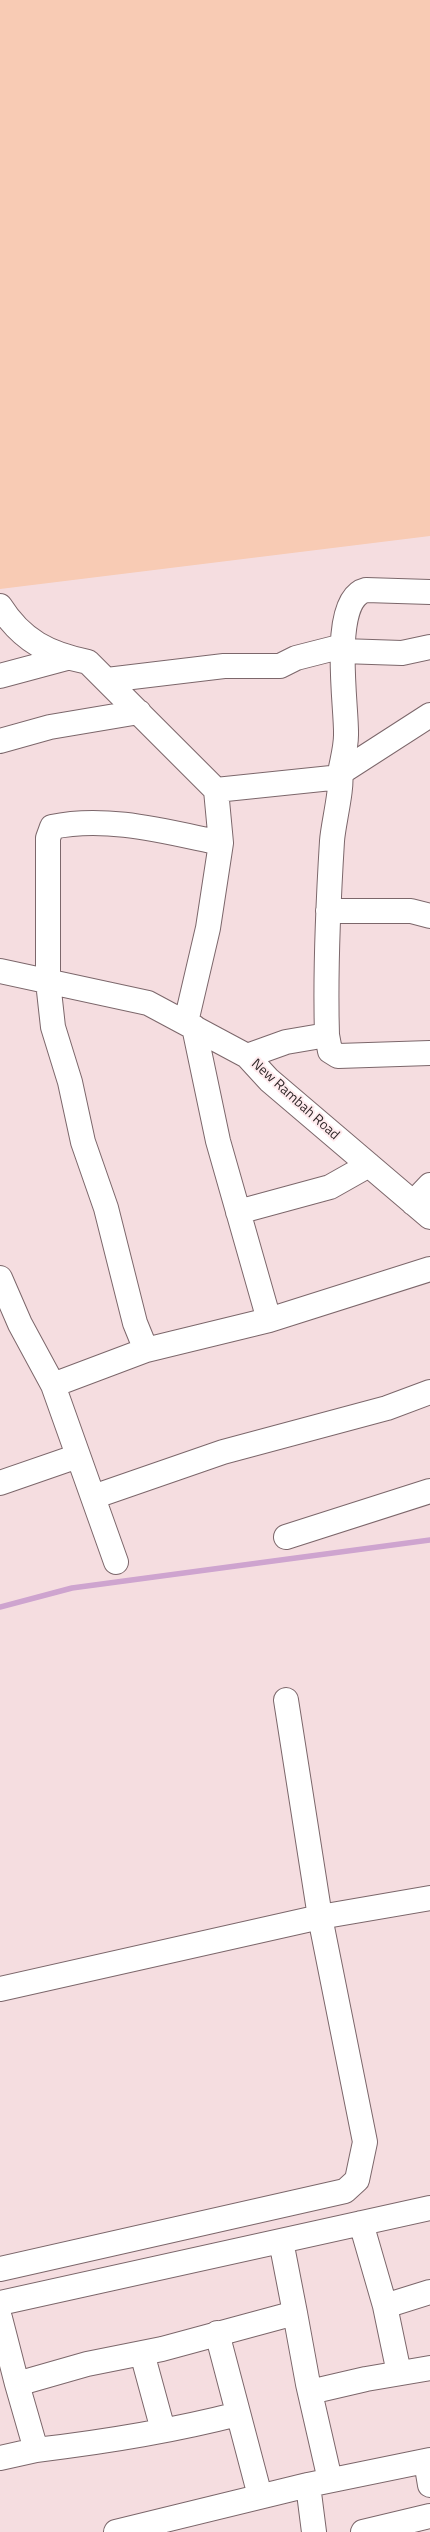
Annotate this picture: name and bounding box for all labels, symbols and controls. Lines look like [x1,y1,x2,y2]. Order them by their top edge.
street label: New Rambah Road [247,1056,343,1144]

